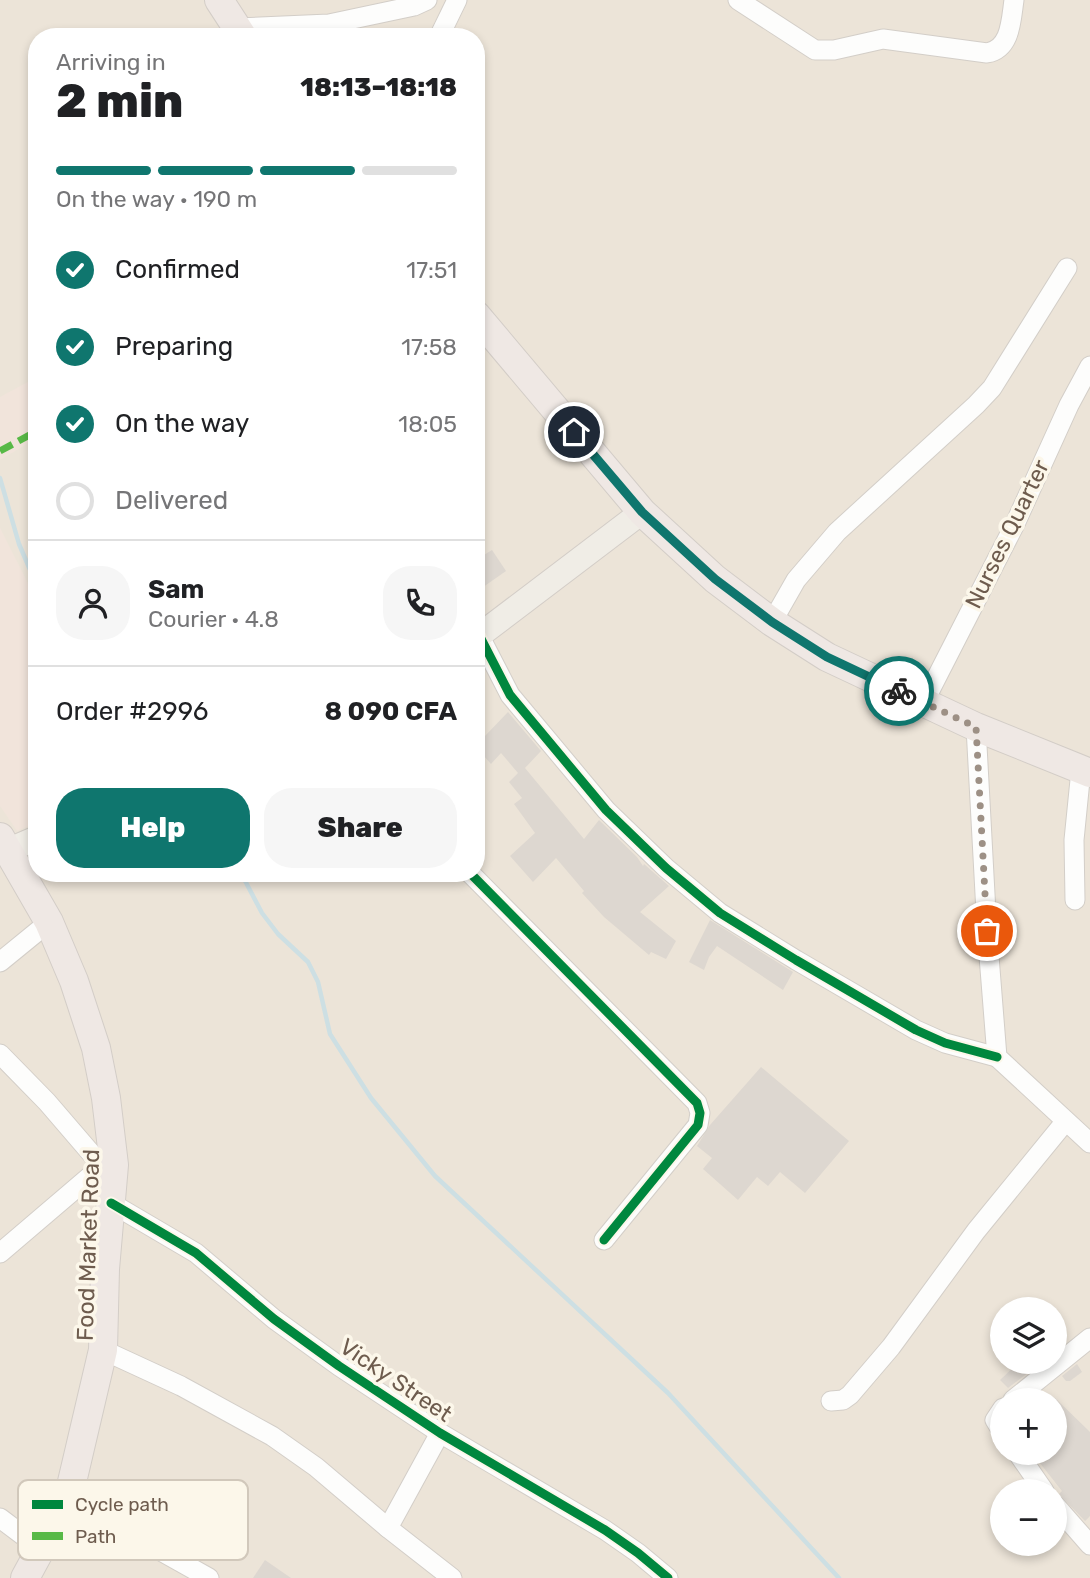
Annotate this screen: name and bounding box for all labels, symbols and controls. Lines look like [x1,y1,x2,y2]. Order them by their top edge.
text: Arriving in [56,48,166,76]
text: 18:13–18:18 [300,72,457,103]
text: 2 min [56,74,183,129]
text: On the way · 190 m [56,185,257,213]
icon: check [56,251,94,289]
text: Confirmed [115,254,240,285]
text: 17:51 [406,256,457,284]
icon: check [56,328,94,366]
text: Preparing [115,331,233,362]
text: 17:58 [401,333,457,361]
pin [544,402,604,462]
icon: check [56,405,94,443]
text: On the way [115,408,249,439]
text: 18:05 [398,410,457,438]
icon: home [555,413,593,451]
street label: Nurses Quarter [959,455,1055,613]
text: Delivered [115,485,228,516]
button: person [56,566,130,640]
button: phone [383,566,457,640]
text: Sam [148,574,204,605]
text: Courier · 4.8 [148,605,279,633]
courier [864,656,934,726]
icon: bike [880,672,918,710]
text: Order #2996 [56,696,209,727]
text: 8 090 CFA [324,696,457,727]
button: Help [56,788,250,868]
button: Share [264,788,457,868]
pin [957,901,1017,961]
icon: bag [968,912,1006,950]
street label: Food Market Road [71,1149,105,1341]
map controls [990,1297,1067,1556]
button: layers [990,1297,1067,1374]
street label: Vicky Street [335,1332,457,1428]
button: + [990,1388,1067,1465]
button: − [990,1479,1067,1556]
legend [18,1480,248,1560]
text: Cycle path [75,1493,169,1516]
text: Path [75,1525,116,1548]

